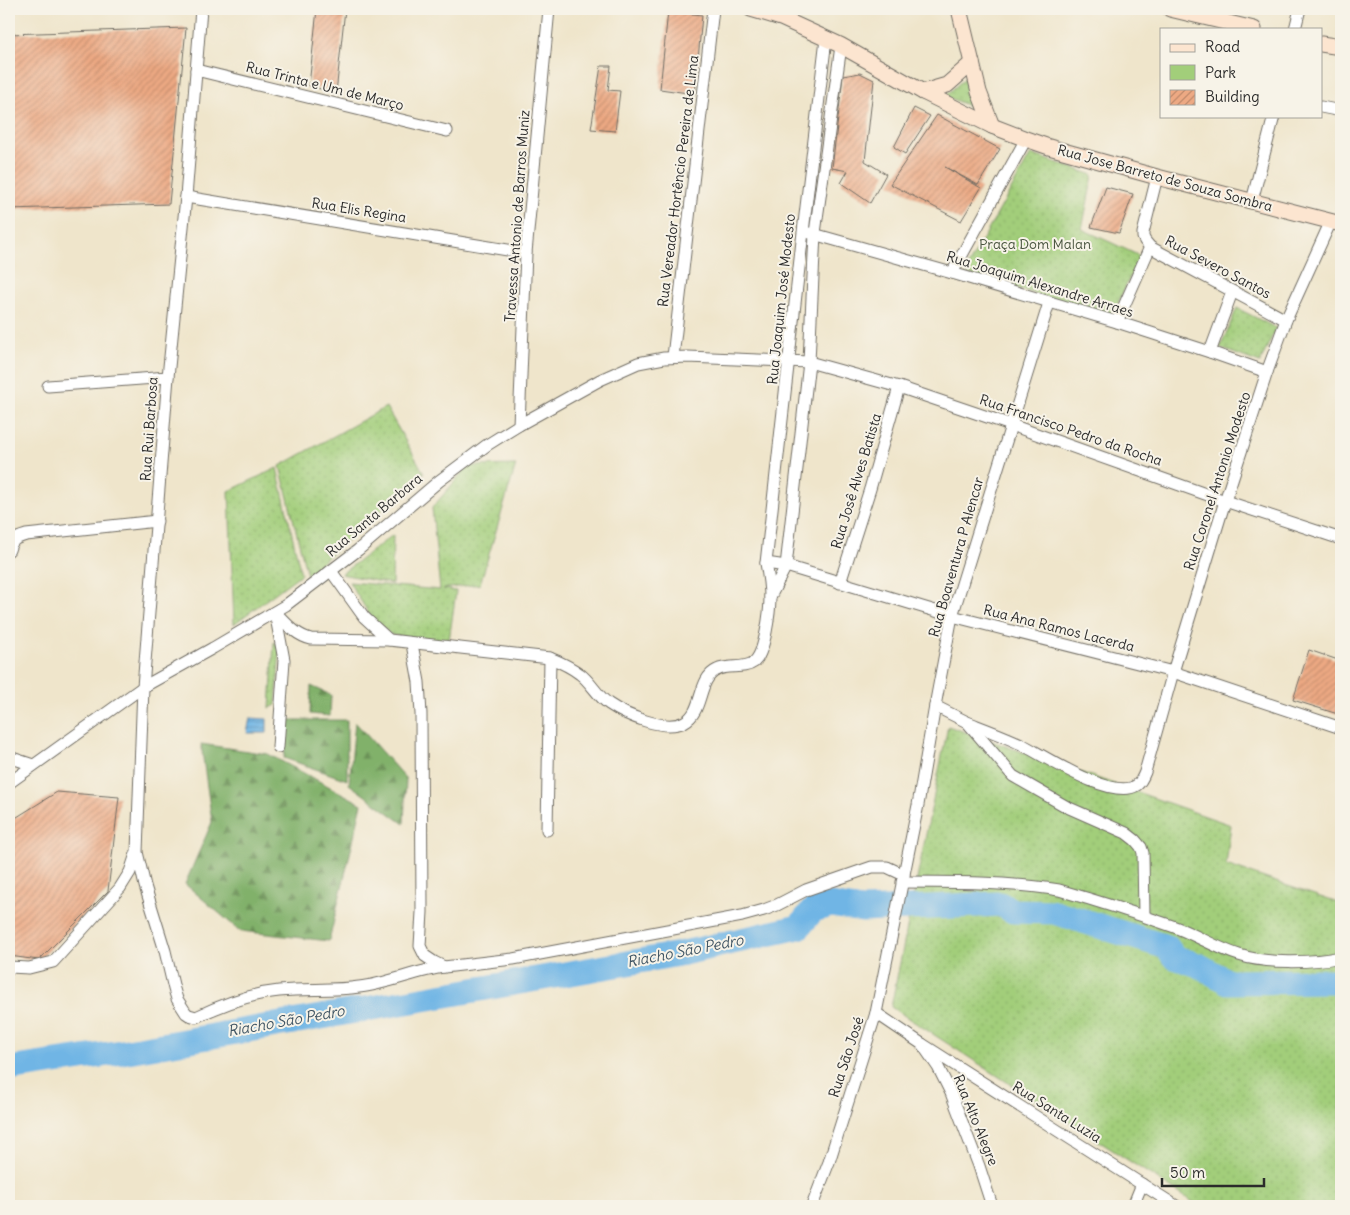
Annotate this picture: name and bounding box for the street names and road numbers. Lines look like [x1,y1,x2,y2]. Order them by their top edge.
street label: Rua Vereador Hortêncio Pereira de Lima [654,54,702,308]
street label: Rua Trinta e Um de Março [244,58,406,114]
street label: Travessa Antonio de Barros Muniz [501,109,533,323]
street label: Rua Jose Barreto de Souza Sombra [1055,141,1275,215]
street label: Rua Elis Regina [310,194,408,226]
street label: Rua Joaquim José Modesto [763,213,799,385]
street label: Rua Severo Santos [1162,231,1274,303]
street label: Rua Joaquim Alexandre Arraes [944,247,1136,321]
street label: Rua Rui Barbosa [136,376,162,482]
street label: Rua Coronel Antonio Modesto [1180,389,1254,572]
street label: Rua Francisco Pedro da Rocha [977,390,1165,470]
street label: Rua Josê Alves Batista [827,411,885,551]
street label: Rua Santa Barbara [322,469,426,561]
street label: Rua Boaventura P Alencar [925,475,988,639]
street label: Rua Ana Ramos Lacerda [982,601,1136,655]
street label: Rua São José [824,1014,868,1100]
street label: Rua Alto Alegre [950,1072,1002,1168]
street label: Rua Santa Luzia [1009,1077,1105,1147]

